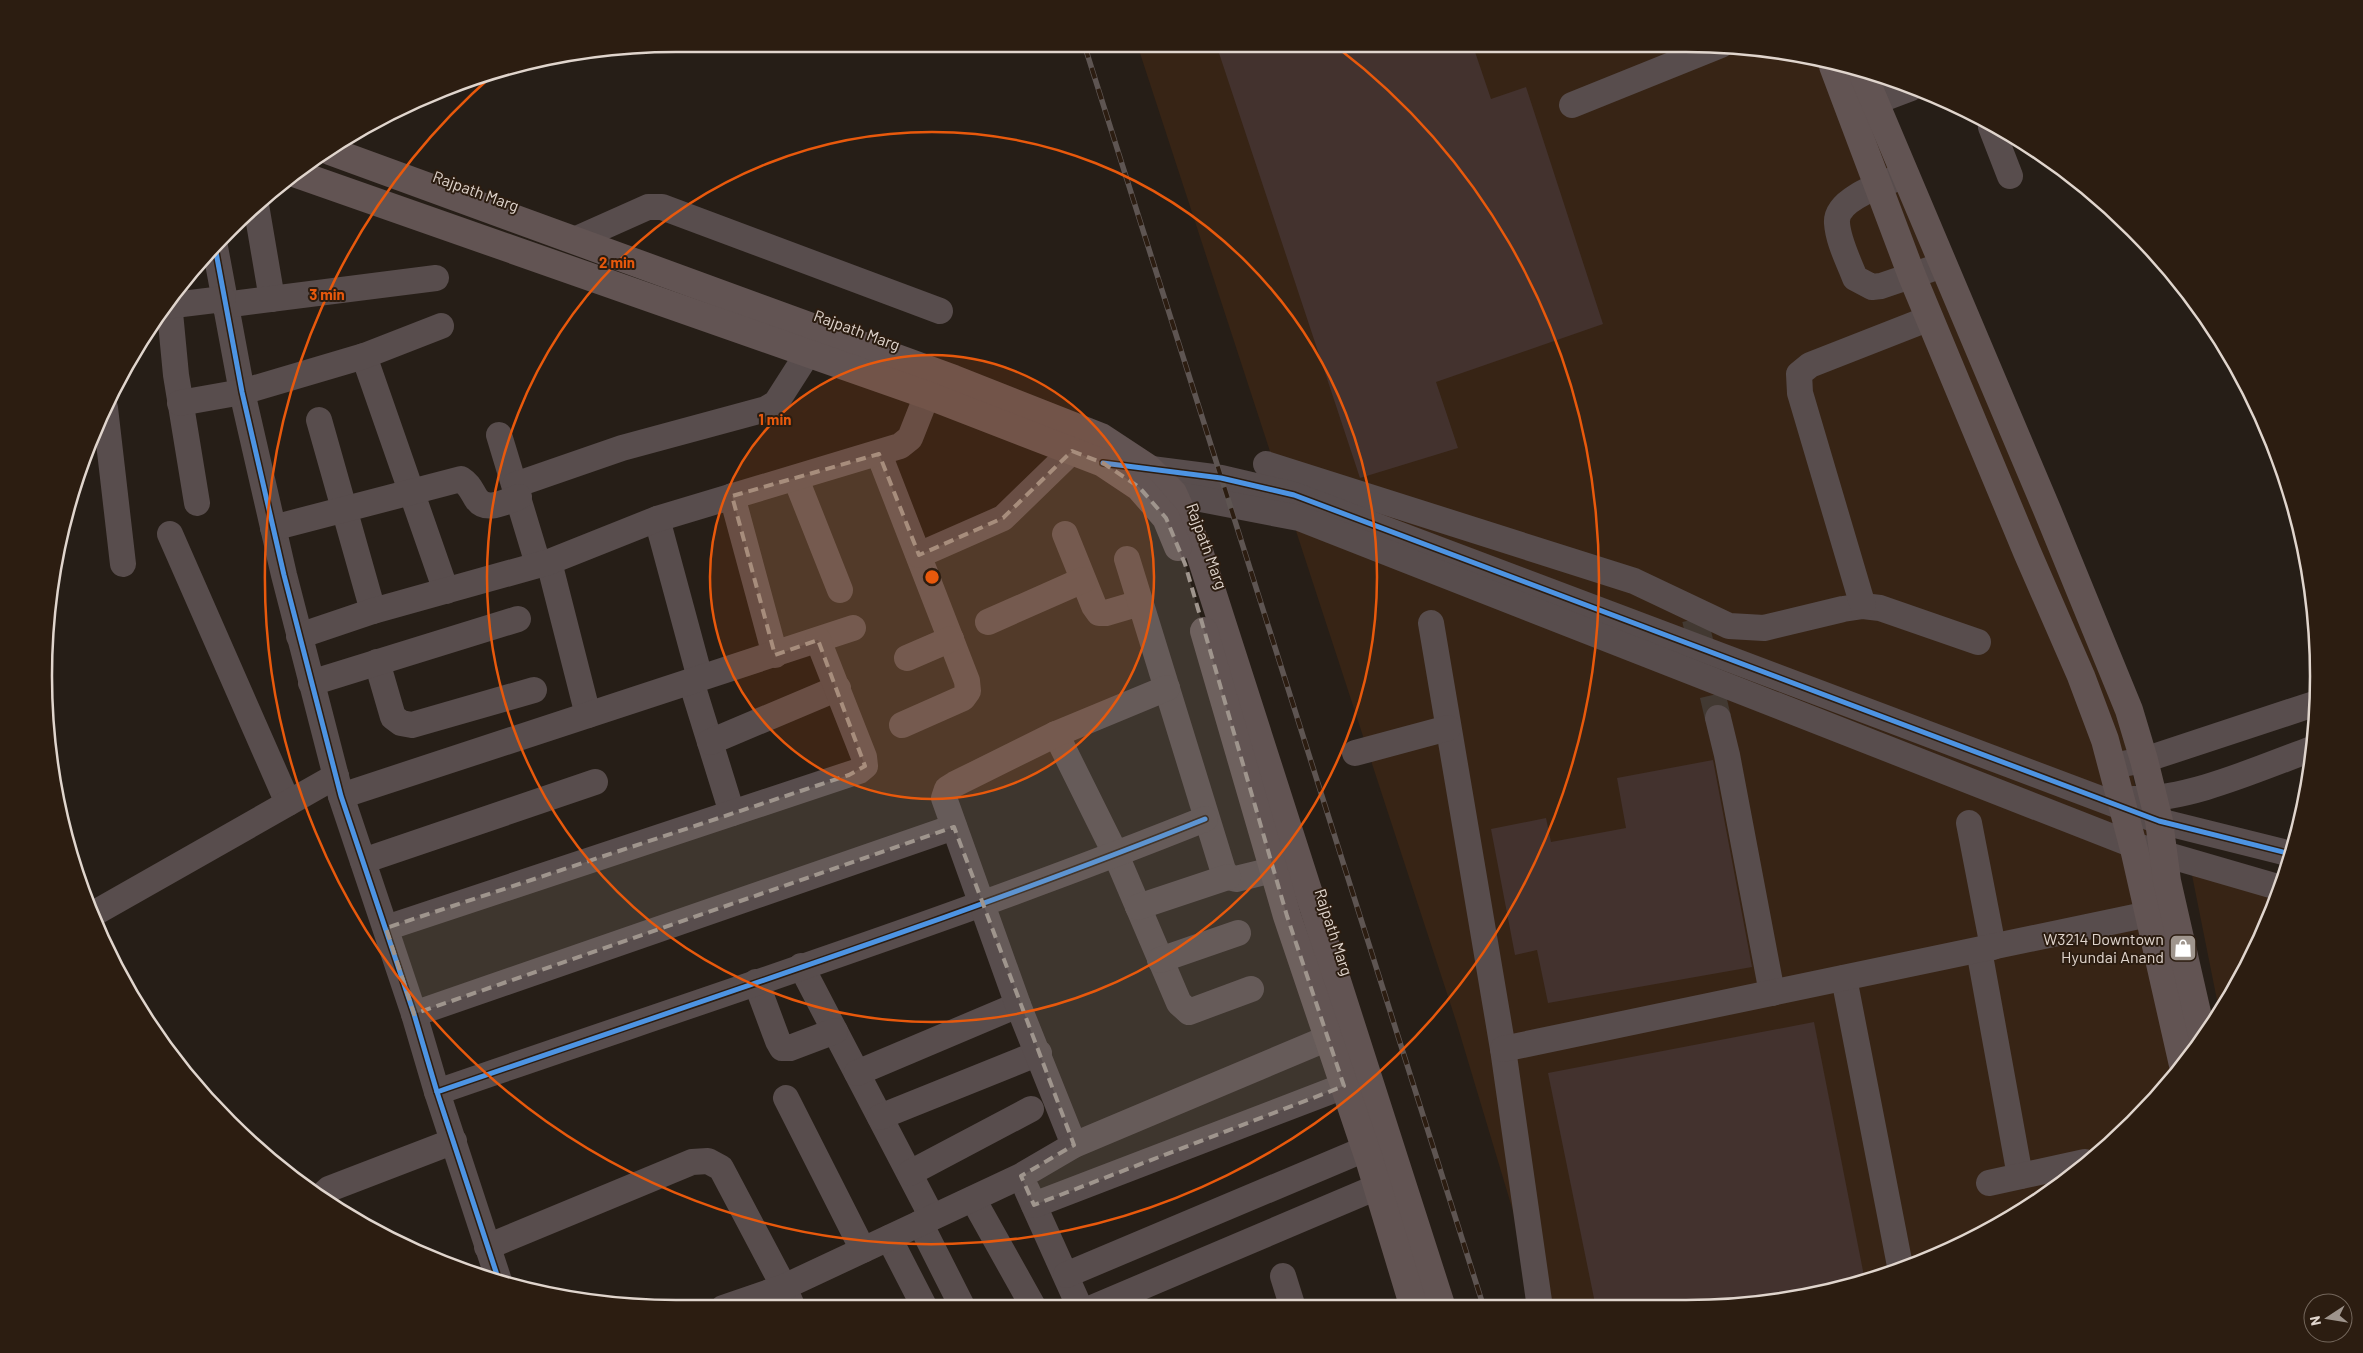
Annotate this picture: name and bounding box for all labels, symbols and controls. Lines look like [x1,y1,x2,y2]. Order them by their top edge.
street label: Rajpath Marg [430,166,522,215]
text: 2 min [599,253,635,271]
text: 3 min [309,285,345,303]
street label: Rajpath Marg [811,305,903,354]
text: 1 min [759,410,791,428]
street label: Rajpath Marg [1183,500,1232,592]
centre of rings [923,568,941,586]
street label: Rajpath Marg [1311,886,1357,978]
place label: W3214 Downtown Hyundai Anand [2043,929,2164,966]
shop icon: W3214 Downtown Hyundai Anand [2168,933,2198,963]
north arrow [2303,1293,2353,1343]
text: N [2306,1314,2324,1327]

